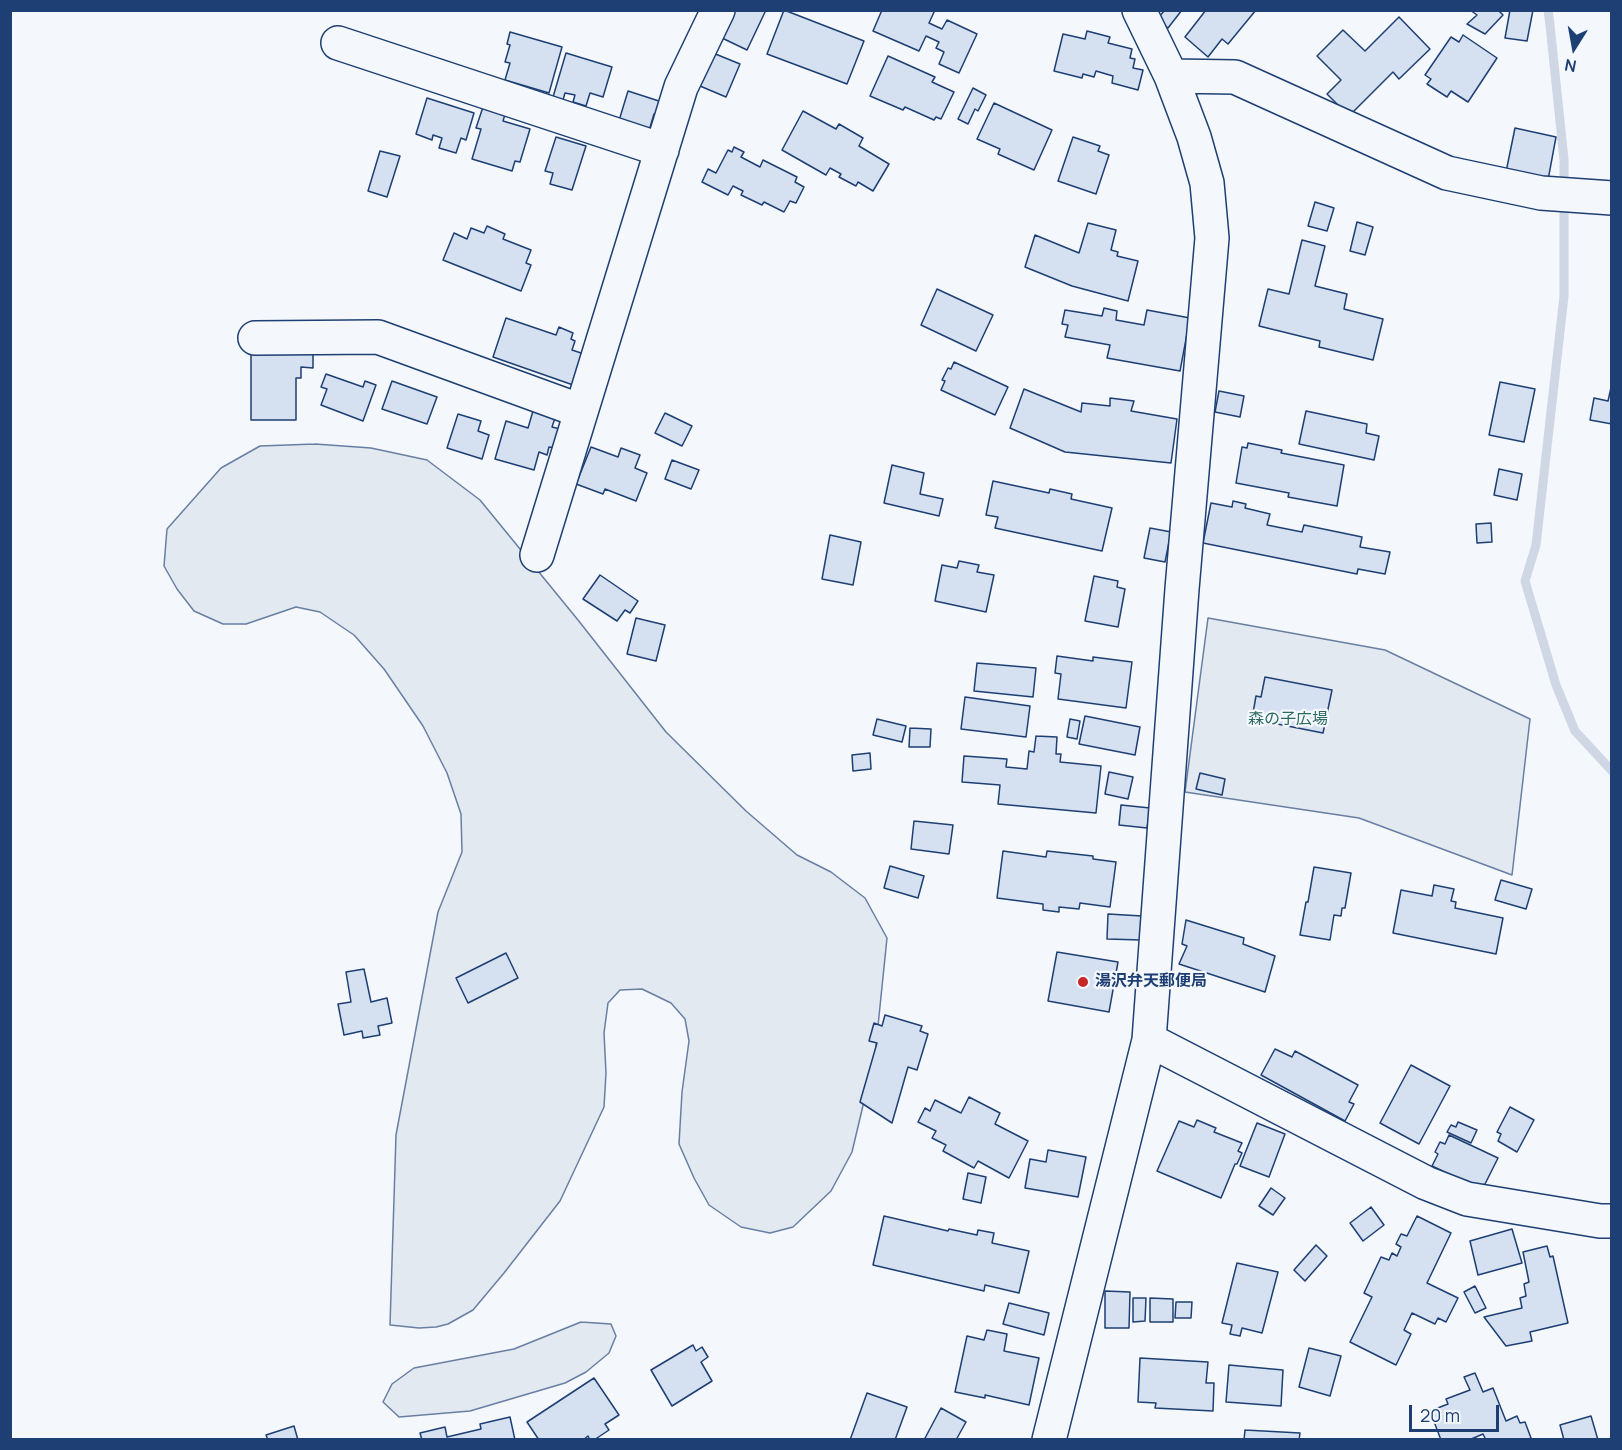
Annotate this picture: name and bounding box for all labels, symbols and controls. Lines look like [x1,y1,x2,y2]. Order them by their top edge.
north arrow [1544,18,1604,78]
text: N [1563,54,1578,78]
park label: 森の子広場 [1248,710,1328,730]
place label: 湯沢弁天郵便局 [1095,972,1207,992]
marker: 湯沢弁天郵便局 [1076,975,1090,989]
scale bar [1412,1393,1502,1431]
text: 20 m [1420,1403,1460,1427]

